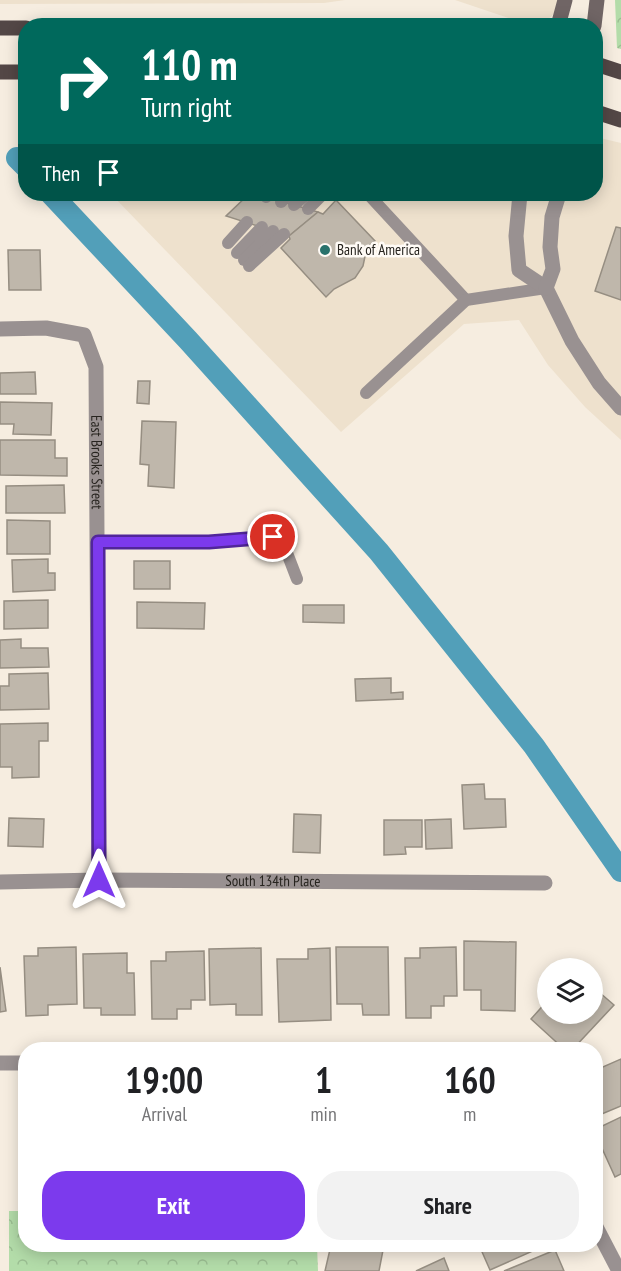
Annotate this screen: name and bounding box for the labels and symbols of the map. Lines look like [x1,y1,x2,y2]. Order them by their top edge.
place label: Bank of America [337,240,420,259]
marker: Bank of America [318,243,332,257]
street label: East Brooks Street [87,415,107,509]
pin [247,511,298,562]
position arrow [67,848,131,912]
street label: South 134th Place [225,871,321,890]

